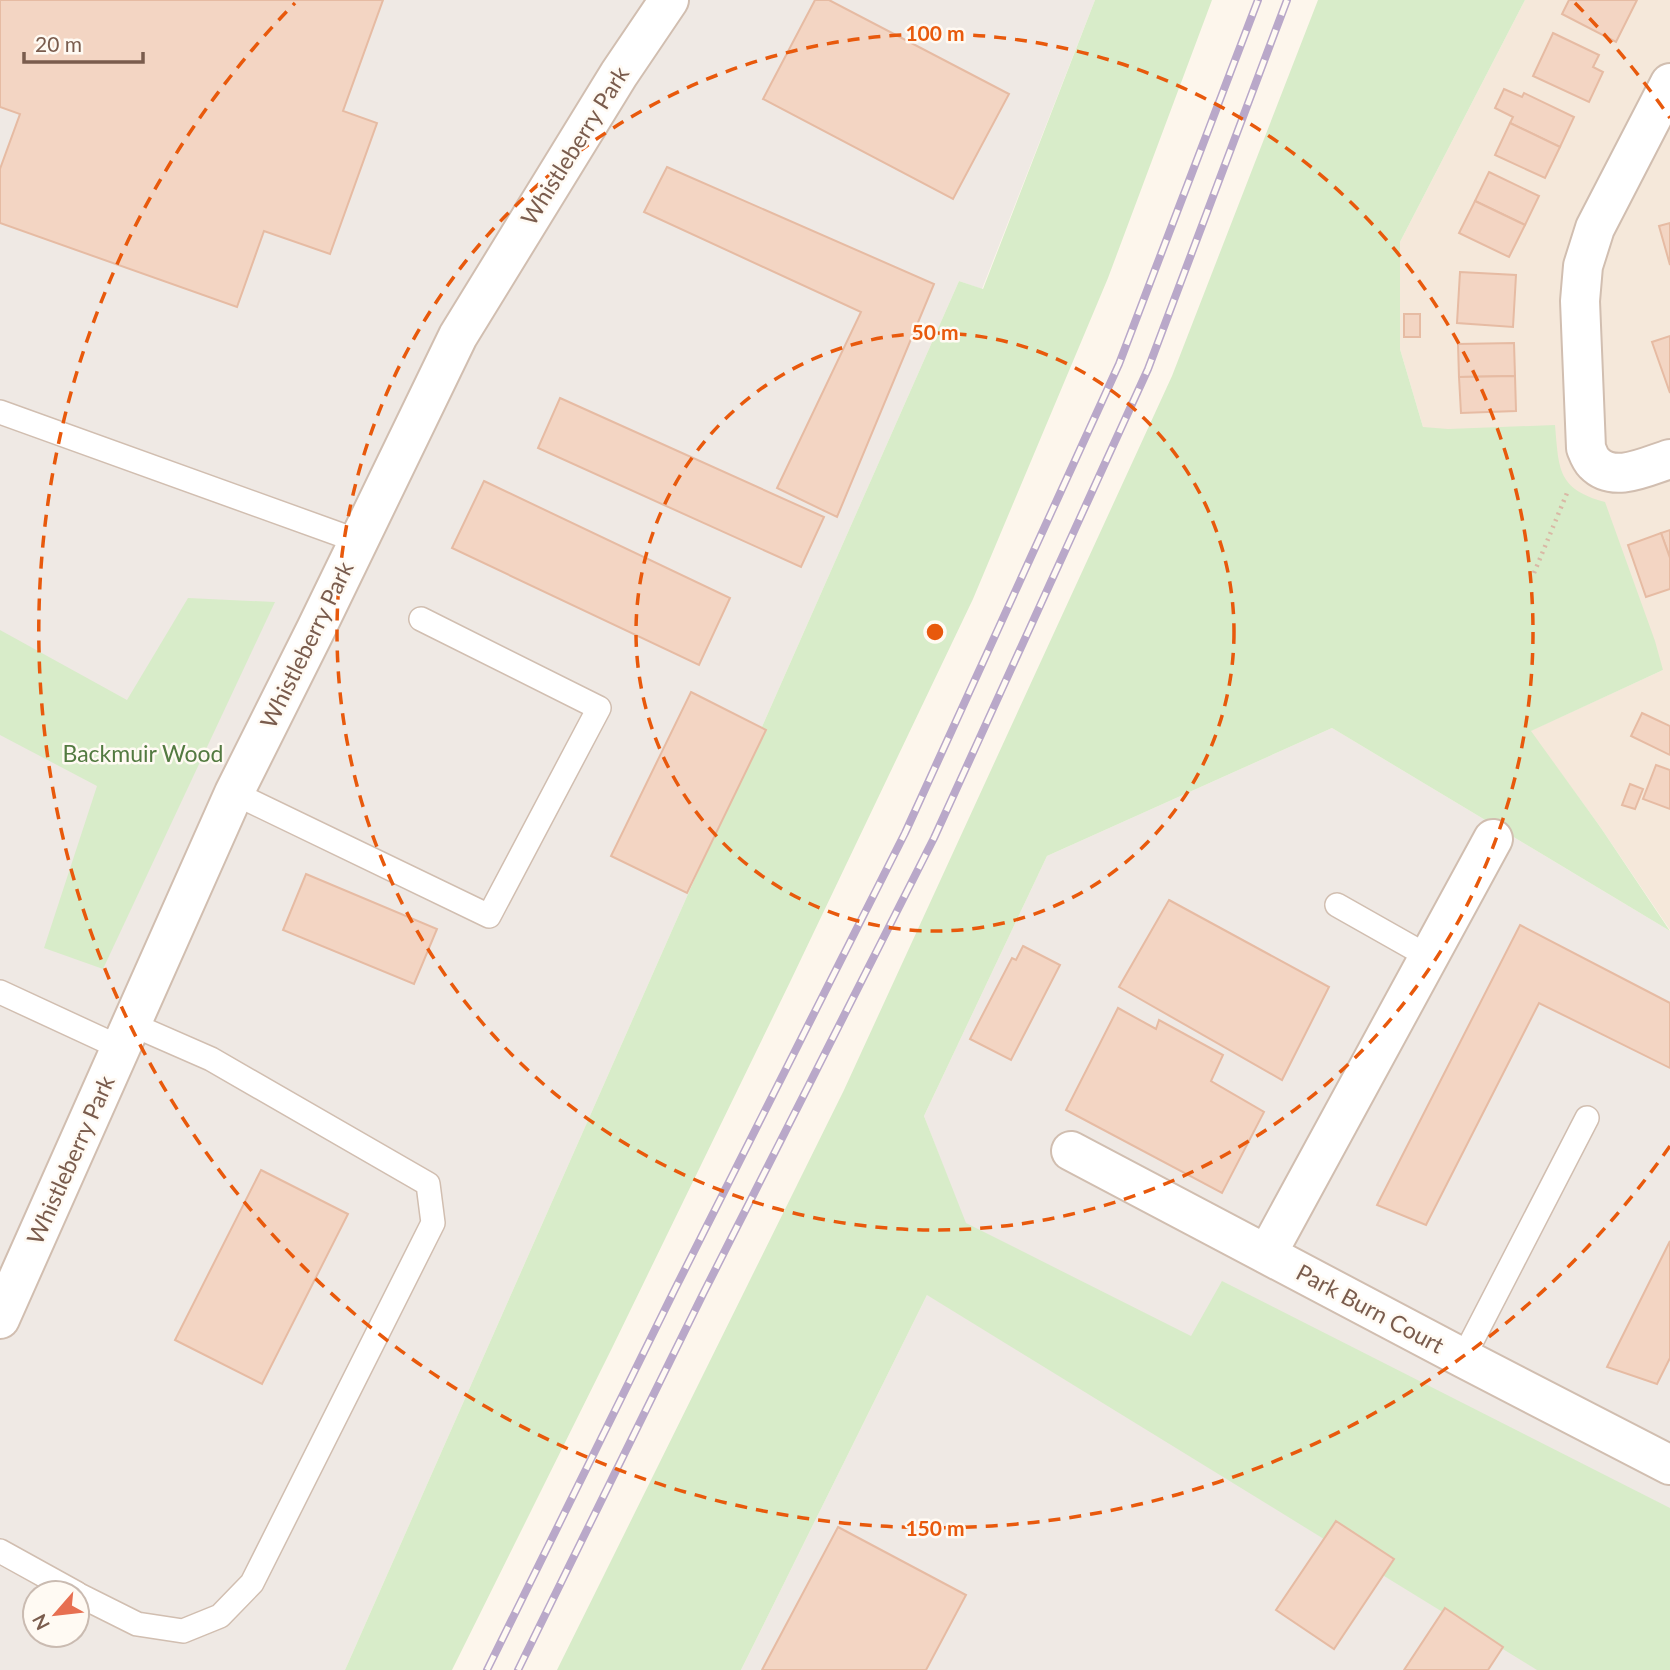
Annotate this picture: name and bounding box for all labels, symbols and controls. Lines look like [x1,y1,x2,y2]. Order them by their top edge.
text: 100 m [905,20,965,45]
scale bar [24,21,144,65]
text: 20 m [35,31,82,56]
street label: Whistleberry Park [514,61,634,230]
text: 50 m [911,319,959,344]
street label: Whistleberry Park [254,556,359,732]
centre of rings [923,620,947,644]
park label: Backmuir Wood [63,739,224,767]
street label: Whistleberry Park [20,1071,120,1248]
street label: Park Burn Court [1292,1257,1450,1359]
text: 150 m [905,1515,965,1540]
north arrow [21,1579,91,1649]
text: N [27,1610,54,1634]

